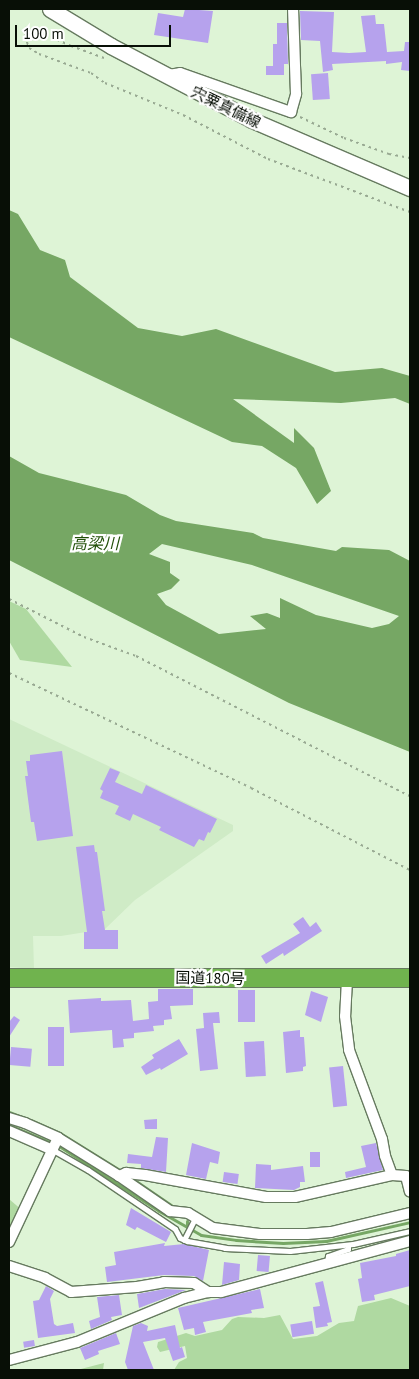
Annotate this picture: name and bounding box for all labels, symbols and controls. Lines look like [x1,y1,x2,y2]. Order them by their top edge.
scale bar [18,15,174,47]
text: 100 m [23,24,64,43]
street label: 宍粟真備線 [188,82,264,132]
water label: 高梁川 [71,533,119,553]
street label: 国道180号 [175,968,245,988]

